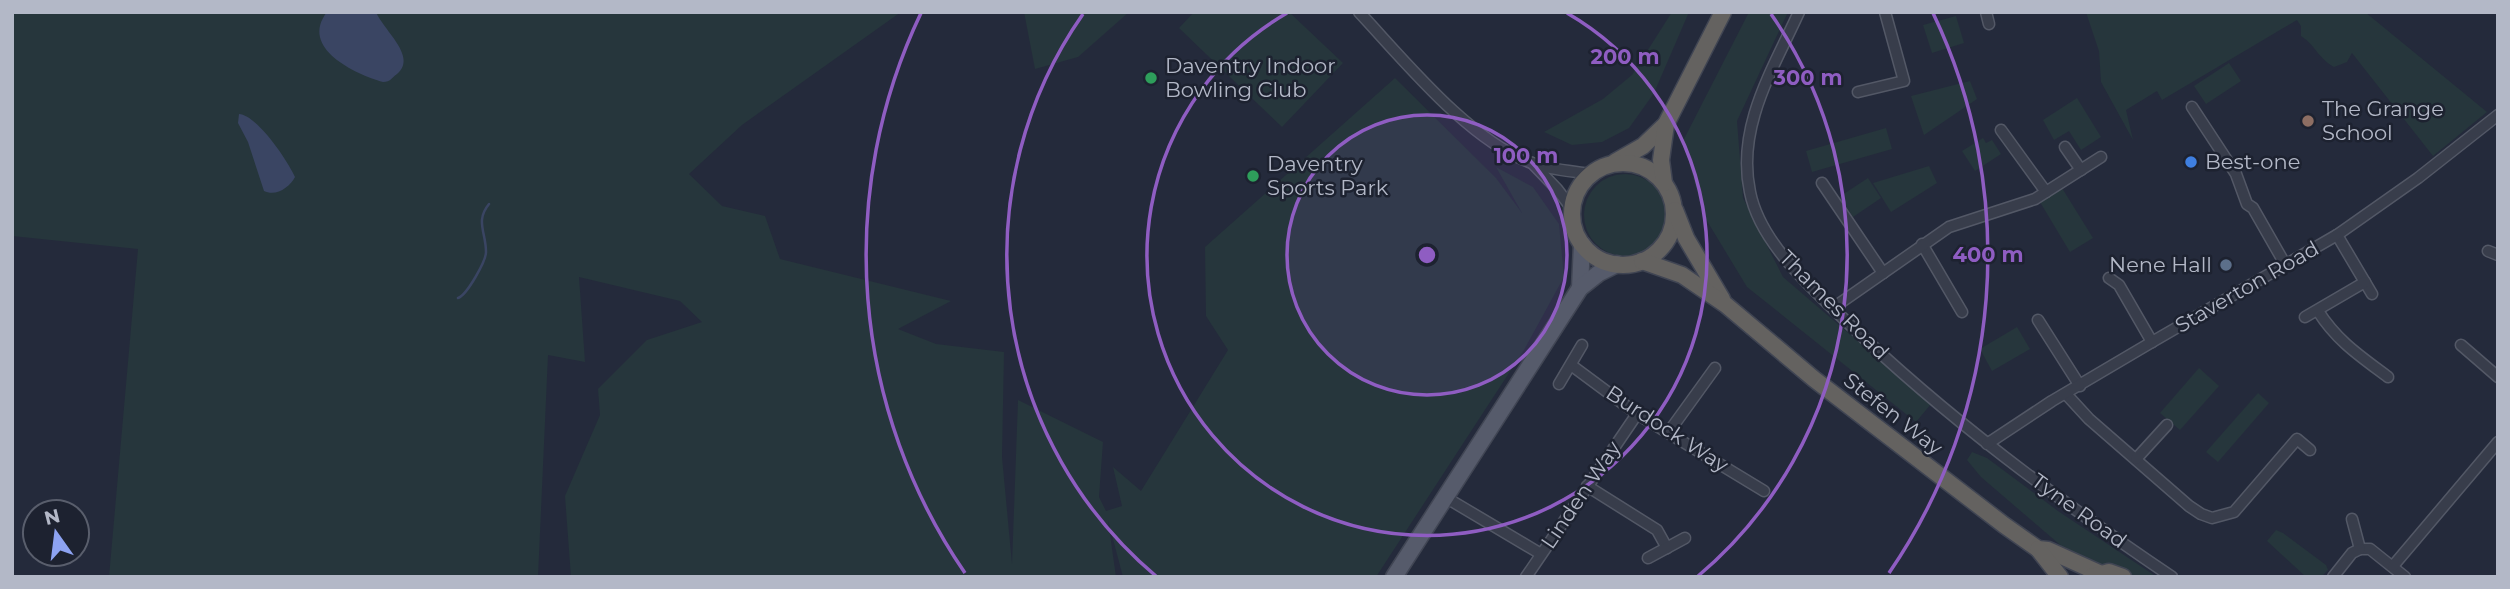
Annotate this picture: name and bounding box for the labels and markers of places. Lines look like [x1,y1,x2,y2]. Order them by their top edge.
place label: Daventry Indoor Bowling Club [1165,53,1336,102]
marker: Daventry Indoor Bowling Club [1143,70,1159,86]
place label: The Grange School [2322,96,2444,145]
marker: The Grange School [2300,113,2316,129]
place label: Best-one [2205,149,2300,174]
place label: Daventry Sports Park [1267,151,1389,200]
marker: Best-one [2183,154,2199,170]
marker: Daventry Sports Park [1245,168,1261,184]
centre of rings [1415,243,1439,267]
place label: Nene Hall [2109,252,2212,277]
marker: Nene Hall [2218,257,2234,273]

